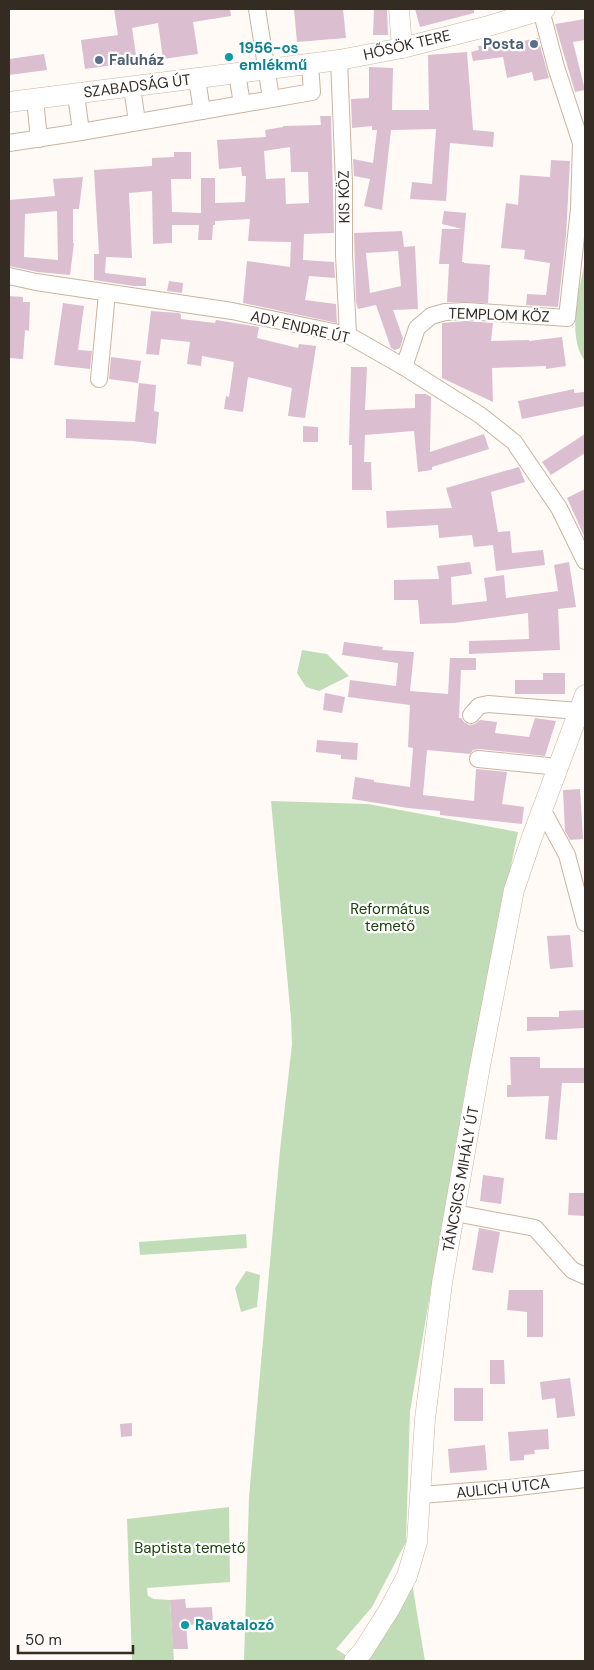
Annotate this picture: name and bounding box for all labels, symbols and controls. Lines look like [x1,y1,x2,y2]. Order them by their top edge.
street label: HŐSÖK TERE [361,25,453,65]
place label: Posta [483,34,524,54]
place label: 1956-os emlékmű [239,38,307,75]
marker: Posta [528,38,540,50]
place label: Faluház [109,50,164,70]
marker: 1956-os emlékmű [223,51,235,63]
marker: Faluház [93,54,105,66]
street label: SZABADSÁG ÚT [82,70,192,102]
street label: KIS KÖZ [334,170,354,224]
street label: TEMPLOM KÖZ [448,303,550,327]
street label: ADY ENDRE ÚT [249,306,351,348]
park label: Református temető [350,899,430,936]
street label: TÁNCSICS MIHÁLY ÚT [438,1105,484,1253]
street label: AULICH UTCA [455,1473,551,1503]
park label: Baptista temető [134,1538,246,1558]
place label: Ravatalozó [195,1615,274,1635]
marker: Ravatalozó [179,1619,191,1631]
scale bar [18,1622,132,1654]
text: 50 m [25,1630,62,1650]

